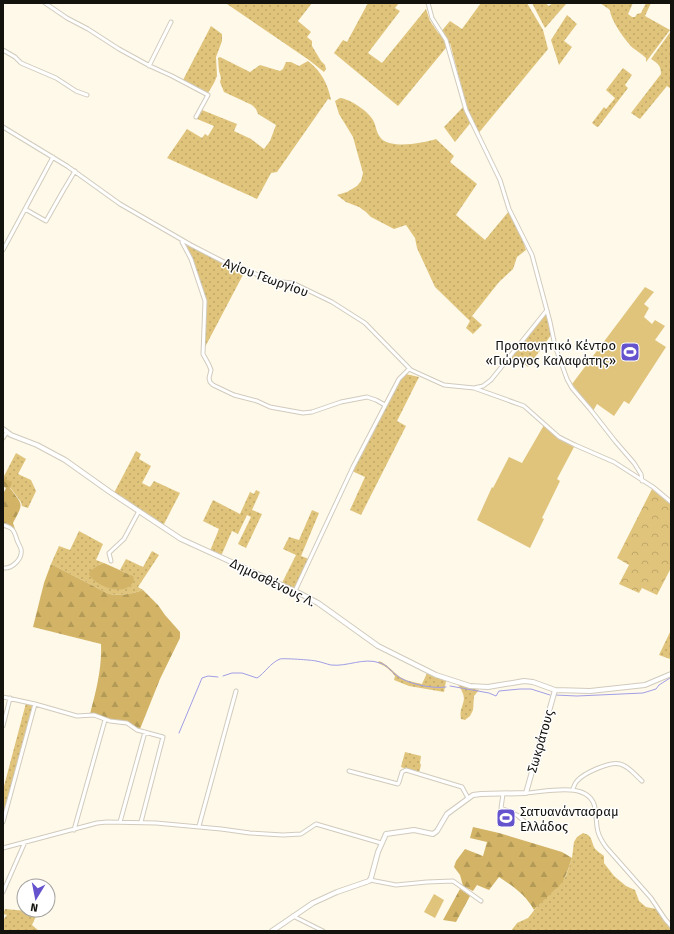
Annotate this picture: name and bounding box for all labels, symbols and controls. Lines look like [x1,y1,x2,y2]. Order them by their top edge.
street label: Αγίου Γεωργίου [221,255,310,300]
place label: Προπονητικό Κέντρο «Γιώργος Καλαφάτης» [486,338,616,368]
sports icon: Προπονητικό Κέντρο «Γιώργος Καλαφάτης» [619,341,641,363]
street label: Δημοσθένους Λ. [228,555,318,610]
street label: Σωκράτους [524,708,557,774]
place label: Σατυανάντασραμ Ελλάδος [520,804,619,834]
sports icon: Σατυανάντασραμ Ελλάδος [495,807,517,829]
north arrow [16,878,56,918]
text: N [30,900,39,914]

